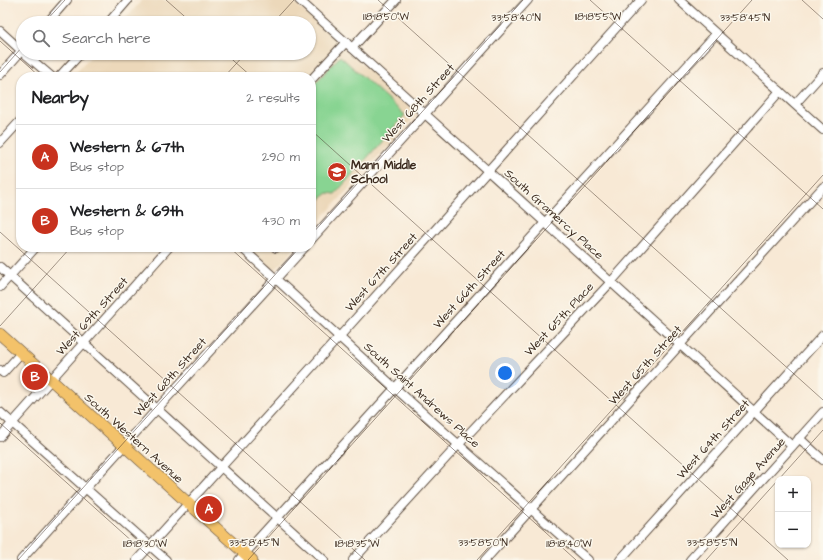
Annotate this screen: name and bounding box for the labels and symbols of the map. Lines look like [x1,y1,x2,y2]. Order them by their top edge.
text: 118°18'50"W [363,10,409,24]
text: 118°18'55"W [575,10,622,24]
text: 33°58'40"N [491,11,541,25]
text: 33°58'45"N [720,11,770,25]
street label: West 68th Street [378,60,459,147]
place label: Mann Middle School [350,157,417,188]
school or university icon: Mann Middle School [326,161,348,183]
street label: South Gramercy Place [500,165,607,265]
street label: West 67th Street [341,229,422,316]
street label: West 66th Street [429,246,510,333]
street label: West 69th Street [52,273,132,359]
street label: West 65th Place [521,279,598,360]
street label: West 65th Street [605,322,686,409]
street label: West 68th Street [130,334,211,421]
street label: South Saint Andrews Place [360,339,484,452]
pin: B [22,362,48,392]
your location [495,363,515,383]
street label: South Western Avenue [81,389,187,488]
street label: West 64th Street [673,396,754,483]
street label: West Gage Avenue [707,433,791,523]
pin: A [196,494,222,524]
text: 33°58'45"N [229,536,279,550]
text: 33°58'50"N [458,536,508,550]
text: 33°58'55"N [687,536,737,550]
text: 118°18'30"W [123,537,167,551]
text: 118°18'35"W [335,537,380,551]
text: 118°18'40"W [546,537,592,551]

